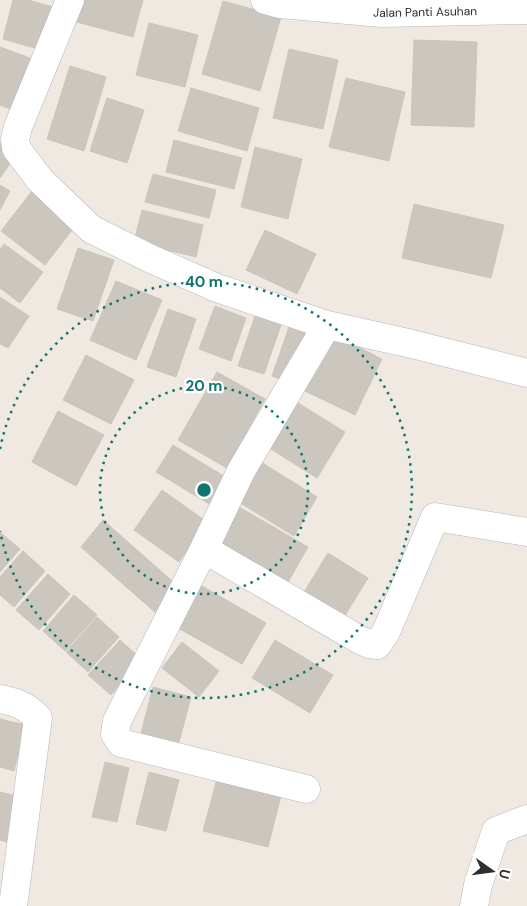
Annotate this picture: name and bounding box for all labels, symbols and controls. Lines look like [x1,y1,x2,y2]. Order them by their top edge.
street label: Jalan Panti Asuhan [372,3,477,21]
text: 40 m [185,272,223,292]
text: 20 m [186,376,222,396]
centre of rings [195,481,213,499]
north arrow [467,846,517,896]
text: U [495,867,515,881]

